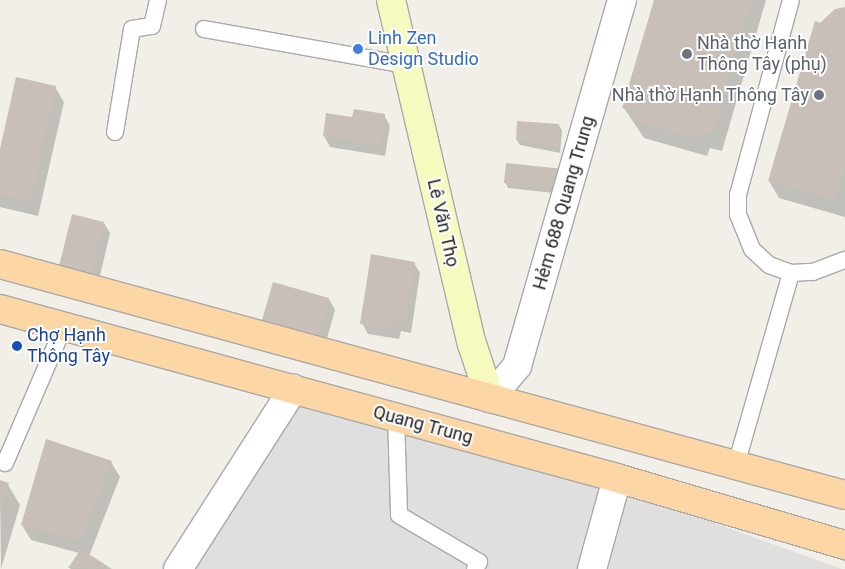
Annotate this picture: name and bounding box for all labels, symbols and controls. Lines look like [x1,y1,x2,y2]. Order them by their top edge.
place label: Linh Zen Design Studio [368,28,479,70]
place label: Nhà thờ Hạnh Thông Tây (phụ) [697,33,827,76]
marker: Linh Zen Design Studio [352,43,364,55]
marker: Nhà thờ Hạnh Thông Tây (phụ) [681,48,693,60]
place label: Nhà thờ Hạnh Thông Tây [611,84,809,106]
marker: Nhà thờ Hạnh Thông Tây [813,89,825,101]
street label: Hẻm 688 Quang Trung [529,113,599,293]
street label: Lê Văn Thọ [422,177,464,269]
place label: Chợ Hạnh Thông Tây [27,325,110,368]
marker: Chợ Hạnh Thông Tây [11,340,23,352]
street label: Quang Trung [371,401,475,449]

